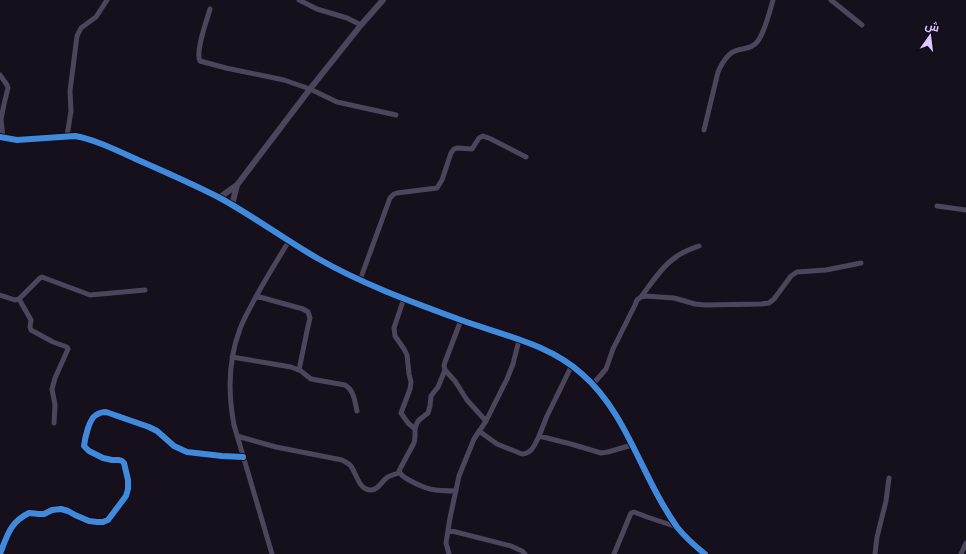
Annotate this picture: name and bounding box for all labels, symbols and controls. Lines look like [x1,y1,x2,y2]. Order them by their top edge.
north arrow [910,16,950,56]
text: ش [924,19,941,35]

